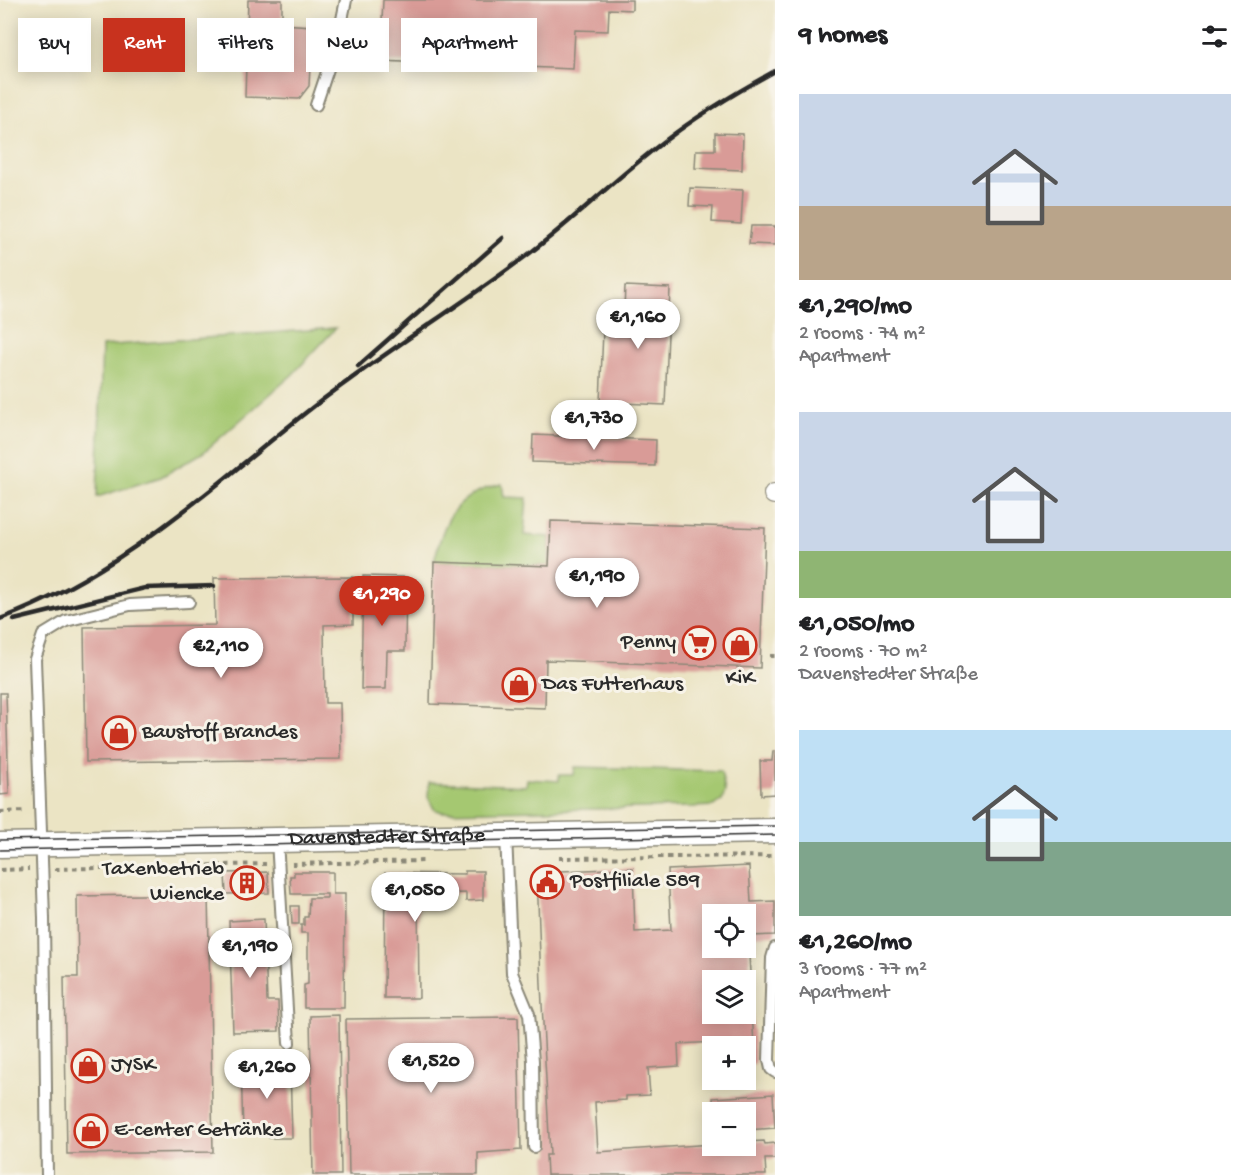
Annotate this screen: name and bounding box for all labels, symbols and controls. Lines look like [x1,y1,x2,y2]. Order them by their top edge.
chip: Buy [18,18,91,72]
chip: Rent [103,18,185,72]
chip: Filters [197,18,294,72]
chip: New [306,18,389,72]
chip: Apartment [401,18,537,72]
icon: filters [1198,20,1231,53]
text: 9 homes [799,21,887,52]
icon: home [961,133,1069,241]
text: €1,290/mo [799,292,912,323]
pin: €1,160 [589,299,687,350]
text: €1,160 [610,307,666,330]
text: 2 rooms · 74 m² [799,323,925,346]
text: Apartment [799,346,889,369]
pin: €1,730 [545,400,643,451]
text: €1,730 [565,408,623,431]
icon: home [961,451,1069,559]
pin: €1,190 [548,558,646,609]
text: €1,190 [569,566,625,589]
pin: €1,290 [333,576,431,627]
text: €1,290 [353,584,411,607]
text: €1,050/mo [799,610,915,641]
supermarket icon: Penny [681,625,717,661]
shop icon: KiK [722,627,758,663]
pin: €2,110 [172,628,270,679]
place label: Penny [620,630,676,656]
text: €2,110 [193,636,249,659]
text: 2 rooms · 70 m² [799,641,927,664]
text: Davenstedter Straße [799,664,978,687]
place label: KiK [725,666,757,692]
shop icon: Das Futterhaus [501,667,537,703]
place label: Das Futterhaus [540,672,684,698]
shop icon: Baustoff Brandes [101,715,137,751]
place label: Baustoff Brandes [141,720,298,746]
icon: home [961,769,1069,877]
street label: Davenstedter Straße [286,823,486,853]
place label: Taxenbetrieb Wiencke [100,857,225,908]
public building icon: Postfiliale 589 [529,864,565,900]
building icon: Taxenbetrieb Wiencke [229,865,265,901]
place label: Postfiliale 589 [569,869,700,895]
pin: €1,050 [366,872,464,923]
text: €1,050 [385,880,445,903]
map controls [702,904,756,1156]
button: locate [702,904,756,958]
pin: €1,190 [201,928,299,979]
text: €1,260/mo [799,928,912,959]
text: €1,190 [222,936,278,959]
text: 3 rooms · 77 m² [799,959,927,982]
button: layers [702,970,756,1024]
text: Apartment [799,982,889,1005]
button: + [702,1036,756,1090]
pin: €1,520 [382,1043,480,1094]
shop icon: JYSK [70,1048,106,1084]
pin: €1,260 [218,1049,316,1100]
text: €1,520 [402,1051,460,1074]
place label: JYSK [111,1053,158,1079]
text: €1,260 [238,1057,296,1080]
button: − [702,1102,756,1156]
shop icon: E-center Getränke [73,1113,109,1149]
place label: E-center Getränke [114,1118,284,1144]

